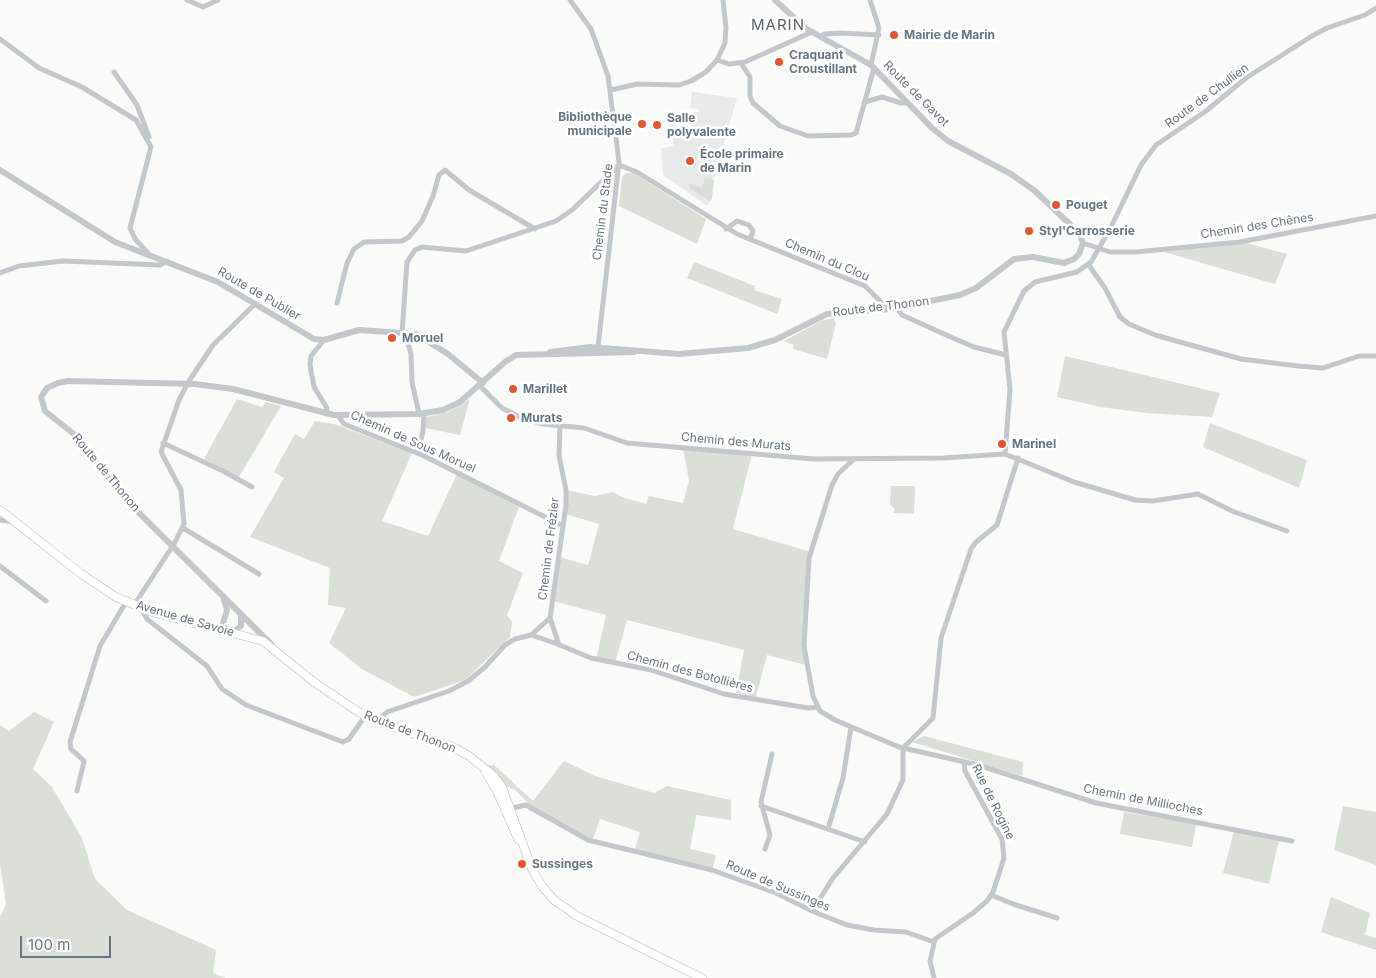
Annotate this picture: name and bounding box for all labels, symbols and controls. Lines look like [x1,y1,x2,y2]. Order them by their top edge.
district label: MARIN [750,16,806,34]
place label: Mairie de Marin [904,28,995,42]
marker: Mairie de Marin [888,29,900,41]
place label: Craquant Croustillant [789,48,857,76]
marker: Craquant Croustillant [773,56,785,68]
street label: Route de Gavot [880,58,952,130]
street label: Route de Chullien [1163,61,1251,131]
place label: Bibliothèque municipale [558,110,632,138]
place label: Salle polyvalente [667,111,736,139]
marker: Bibliothèque municipale [636,118,648,130]
marker: Salle polyvalente [651,119,663,131]
place label: École primaire de Marin [700,147,784,175]
marker: École primaire de Marin [684,155,696,167]
street label: Chemin du Stade [590,163,616,261]
place label: Pouget [1066,198,1108,212]
marker: Pouget [1050,199,1062,211]
street label: Chemin des Chênes [1200,210,1314,242]
place label: Styl'Carrosserie [1039,224,1135,238]
marker: Styl'Carrosserie [1023,225,1035,237]
street label: Chemin du Clou [783,236,871,284]
street label: Route de Publier [215,264,303,324]
street label: Route de Thonon [832,294,930,320]
place label: Moruel [402,331,443,345]
marker: Moruel [386,332,398,344]
place label: Marillet [523,382,567,396]
marker: Marillet [507,383,519,395]
street label: Chemin de Sous Moruel [348,408,478,476]
place label: Murats [521,411,562,425]
marker: Murats [505,412,517,424]
street label: Chemin des Murats [681,430,791,454]
street label: Route de Thonon [69,431,143,515]
place label: Marinel [1012,437,1056,451]
marker: Marinel [996,438,1008,450]
street label: Chemin de Frézier [536,497,562,601]
street label: Avenue de Savoie [134,598,236,640]
street label: Chemin des Botollières [625,648,755,696]
street label: Route de Thonon [362,708,458,756]
street label: Rue de Rogine [969,762,1017,842]
street label: Chemin de Millioches [1082,781,1204,819]
place label: Sussinges [532,857,593,871]
marker: Sussinges [516,858,528,870]
street label: Route de Sussinges [724,858,832,914]
scale bar [22,926,114,958]
text: 100 m [28,935,70,954]

